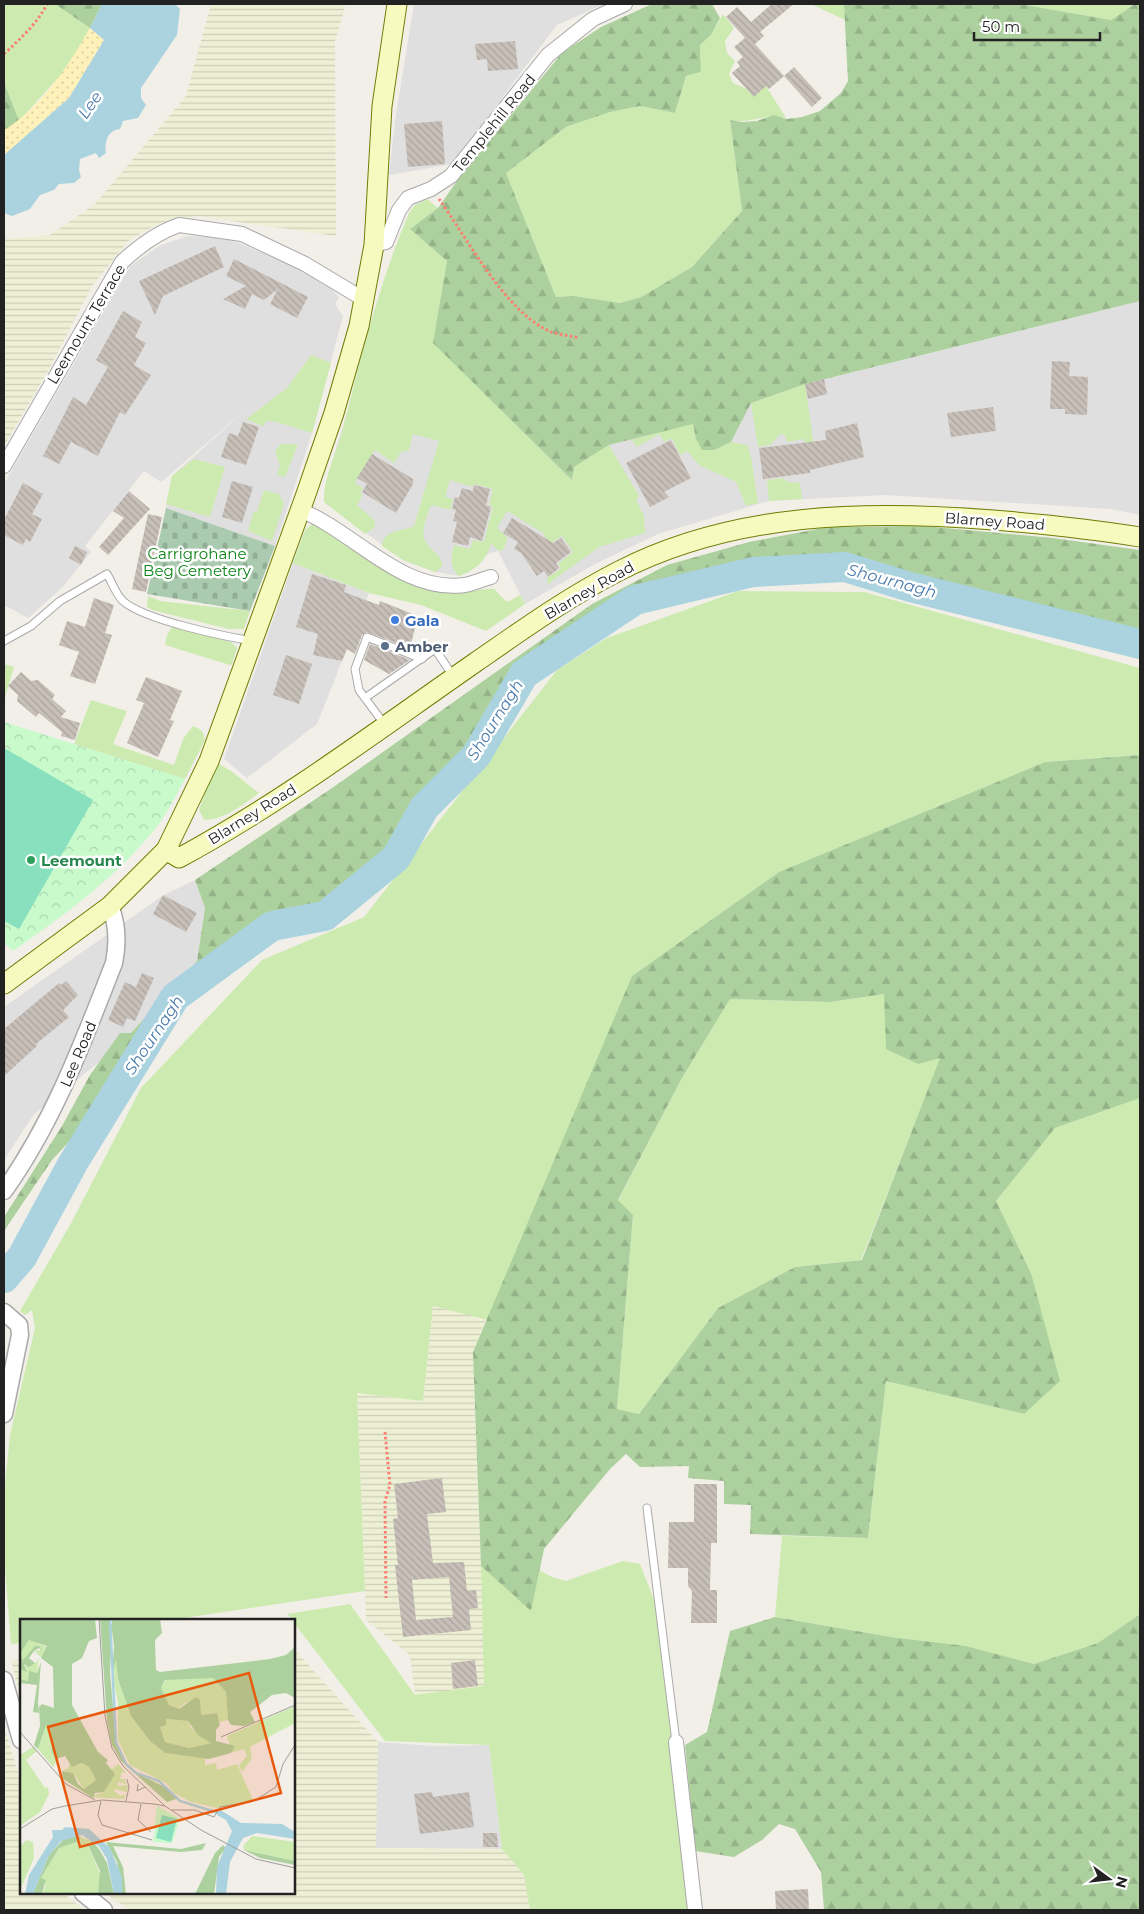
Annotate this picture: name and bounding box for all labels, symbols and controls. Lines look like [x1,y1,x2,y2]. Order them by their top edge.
scale bar [974,10,1100,42]
text: 50 m [982,17,1020,36]
street label: Templehill Road [448,70,540,176]
water label: Lee [74,88,106,122]
street label: Leemount Terrace [43,260,129,388]
street label: Blarney Road [944,508,1046,534]
park label: Carrigrohane Beg Cemetery [143,544,252,580]
street label: Blarney Road [541,557,637,623]
water label: Shournagh [846,560,938,602]
place label: Gala [405,611,440,630]
marker: Gala [389,614,401,626]
place label: Amber [394,637,449,656]
marker: Amber [379,640,391,652]
water label: Shournagh [463,676,527,764]
street label: Blarney Road [204,779,300,849]
place label: Leemount [41,851,122,870]
marker: Leemount [25,854,37,866]
water label: Shournagh [121,992,187,1078]
street label: Lee Road [56,1018,100,1090]
inset map [20,1619,295,1894]
north arrow [1084,1854,1134,1904]
text: N [1111,1875,1132,1890]

